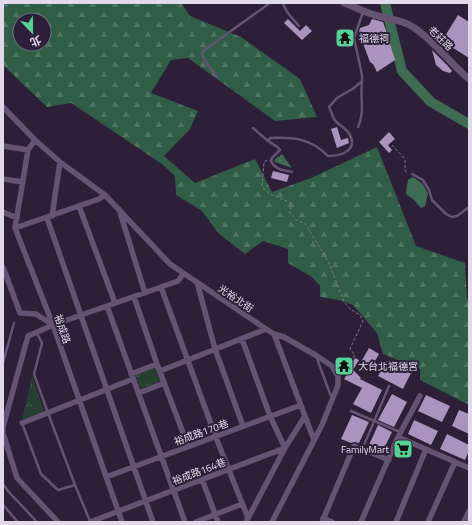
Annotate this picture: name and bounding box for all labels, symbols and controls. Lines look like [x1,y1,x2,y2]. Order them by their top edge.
north arrow [12,12,52,52]
street label: 老莊路 [425,23,457,54]
temple icon: 福德祠 [334,27,356,49]
place label: 福德祠 [359,31,389,46]
text: 北 [28,32,44,51]
street label: 光裕北街 [215,281,256,316]
street label: 裕成路 [51,313,75,346]
temple icon: 大台北福德宮 [333,355,355,377]
place label: 大台北福德宮 [358,359,418,374]
street label: 裕成路170巷 [172,416,230,449]
supermarket icon: FamilyMart [392,438,414,460]
place label: FamilyMart [341,442,389,457]
street label: 裕成路164巷 [170,454,228,489]

